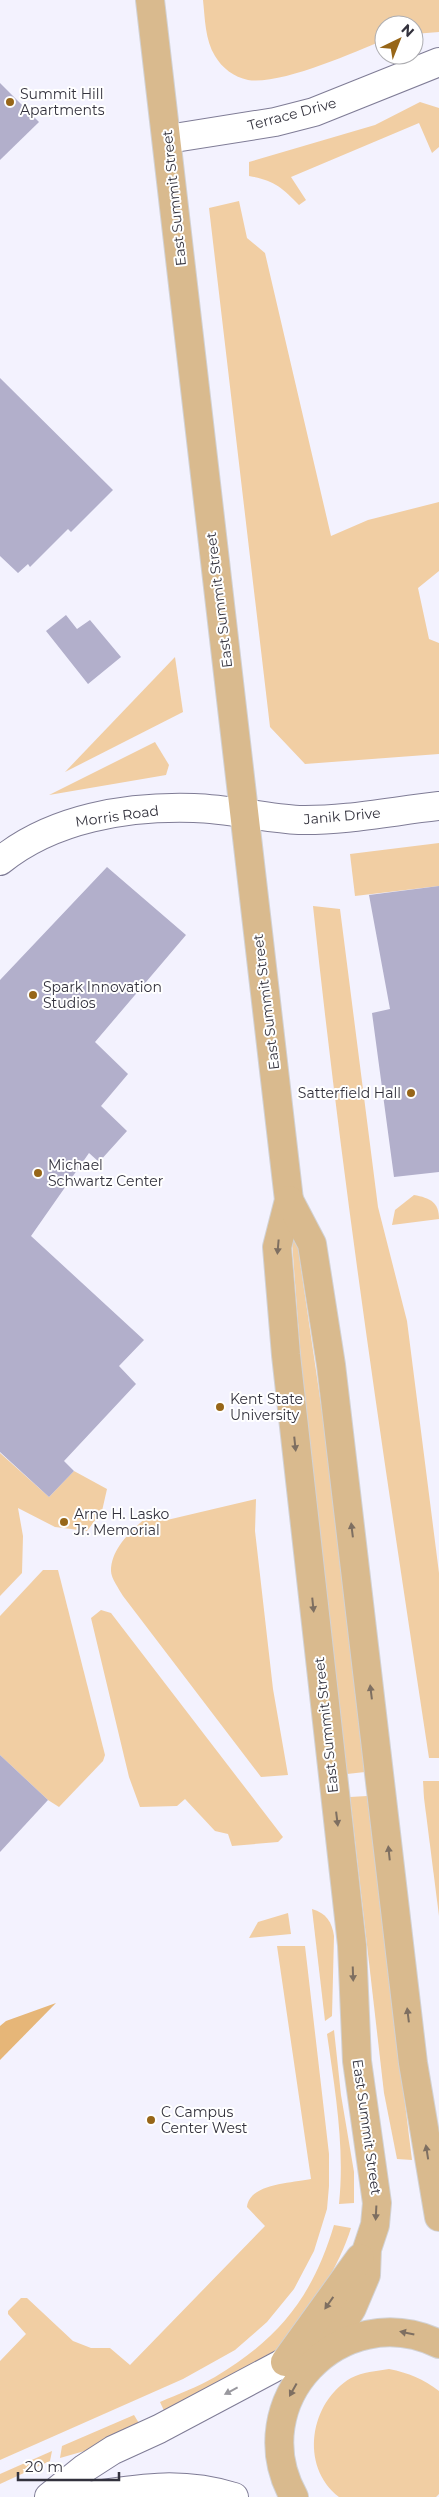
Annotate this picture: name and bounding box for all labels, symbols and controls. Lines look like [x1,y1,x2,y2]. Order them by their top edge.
north arrow [374,15,424,65]
text: N [398,20,418,41]
place label: Summit Hill Apartments [20,85,105,119]
street label: Terrace Drive [246,94,338,134]
marker: Summit Hill Apartments [4,96,16,108]
street label: East Summit Street [158,129,190,267]
street label: East Summit Street [202,531,236,669]
street label: Morris Road [74,801,160,831]
street label: Janik Drive [302,804,381,828]
street label: East Summit Street [249,933,283,1071]
place label: Spark Innovation Studios [43,978,162,1012]
marker: Spark Innovation Studios [27,989,39,1001]
place label: Satterfield Hall [298,1084,401,1102]
marker: Satterfield Hall [405,1087,417,1099]
place label: Michael Schwartz Center [48,1156,164,1190]
marker: Michael Schwartz Center [32,1167,44,1179]
one-way arrow [274,1240,282,1256]
place label: Kent State University [230,1390,303,1424]
marker: Kent State University [214,1401,226,1413]
one-way arrow [291,1436,299,1452]
place label: Arne H. Lasko Jr. Memorial [73,1505,170,1539]
marker: Arne H. Lasko Jr. Memorial [58,1516,70,1528]
one-way arrow [348,1522,356,1538]
one-way arrow [309,1598,317,1614]
street label: East Summit Street [310,1656,342,1794]
one-way arrow [367,1684,375,1700]
one-way arrow [333,1811,341,1827]
one-way arrow [385,1845,393,1861]
one-way arrow [349,1966,357,1982]
one-way arrow [404,2006,412,2022]
street label: East Summit Street [349,2058,385,2196]
place label: C Campus Center West [161,2103,248,2137]
marker: C Campus Center West [145,2114,157,2126]
one-way arrow [422,2143,430,2159]
one-way arrow [372,2205,380,2221]
one-way arrow [324,2296,334,2310]
one-way arrow [398,2329,414,2337]
one-way arrow [289,2383,298,2397]
one-way arrow [224,2386,238,2395]
scale bar [18,2450,119,2482]
text: 20 m [25,2457,63,2476]

